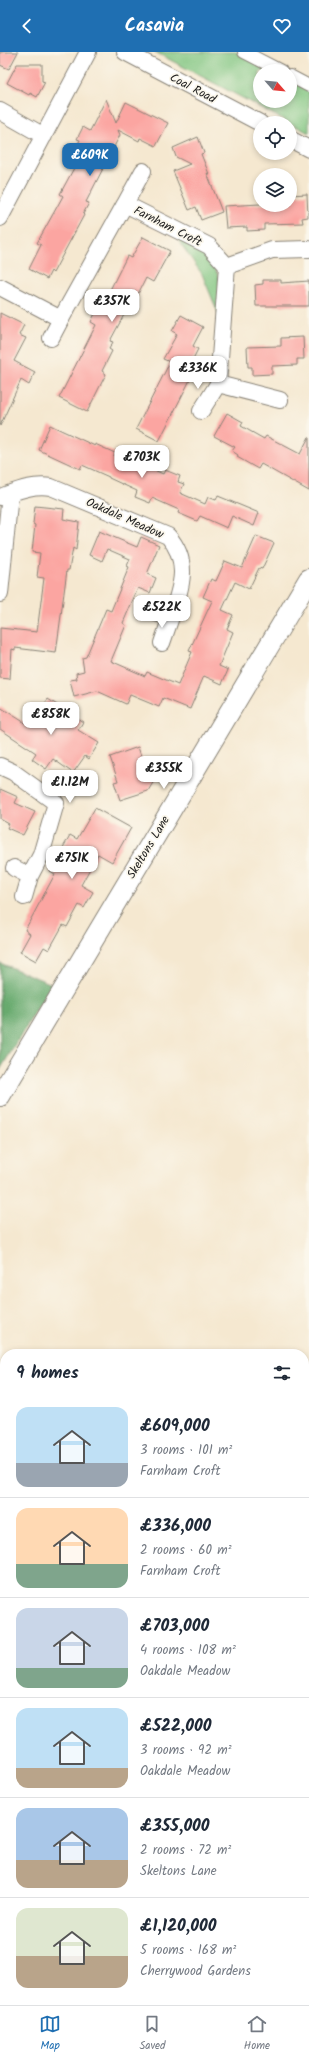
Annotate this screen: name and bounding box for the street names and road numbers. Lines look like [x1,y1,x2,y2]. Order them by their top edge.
street label: Coal Road [166,68,220,109]
street label: Farnham Croft [130,201,206,252]
street label: Oakdale Meadow [83,493,168,544]
street label: Skeltons Lane [122,812,175,882]

